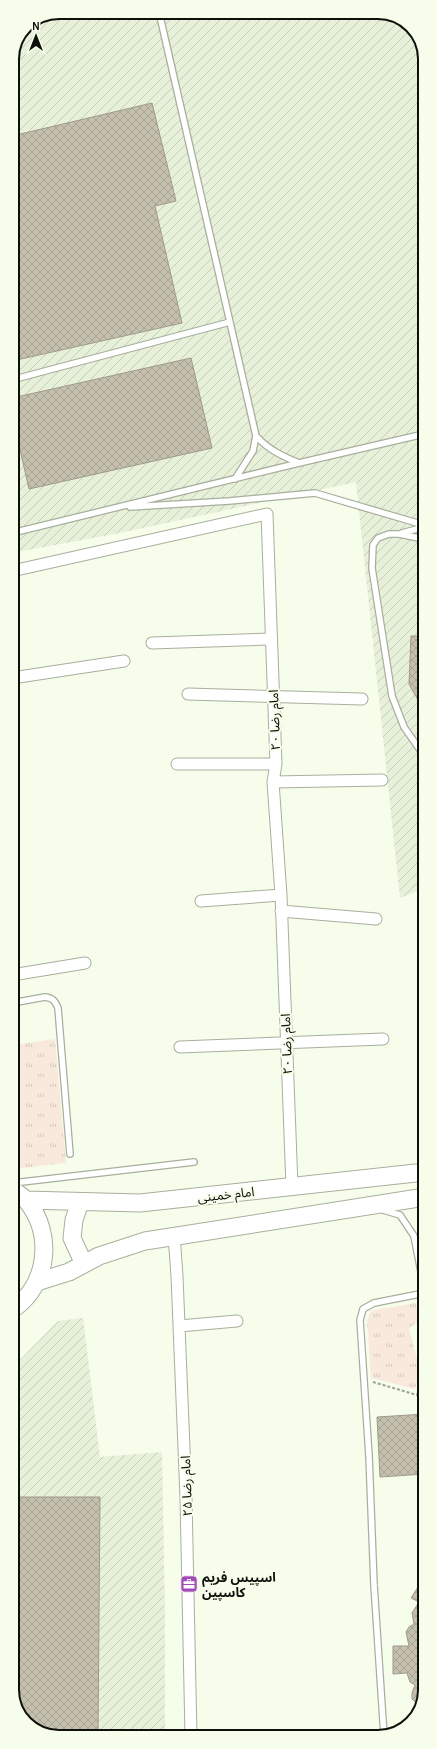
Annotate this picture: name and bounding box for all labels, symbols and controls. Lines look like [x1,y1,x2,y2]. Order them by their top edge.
north arrow [16,16,56,56]
text: N [32,20,40,33]
street label: امام رضا ۲۰ [266,689,285,751]
street label: امام رضا ۲۰ [278,1013,297,1075]
street label: امام خمینی [197,1184,255,1207]
street label: امام رضا ۲۵ [178,1455,197,1517]
place label: اسپیس فریم کاسپین [202,1570,276,1601]
office icon: اسپیس فریم کاسپین [179,1574,199,1594]

